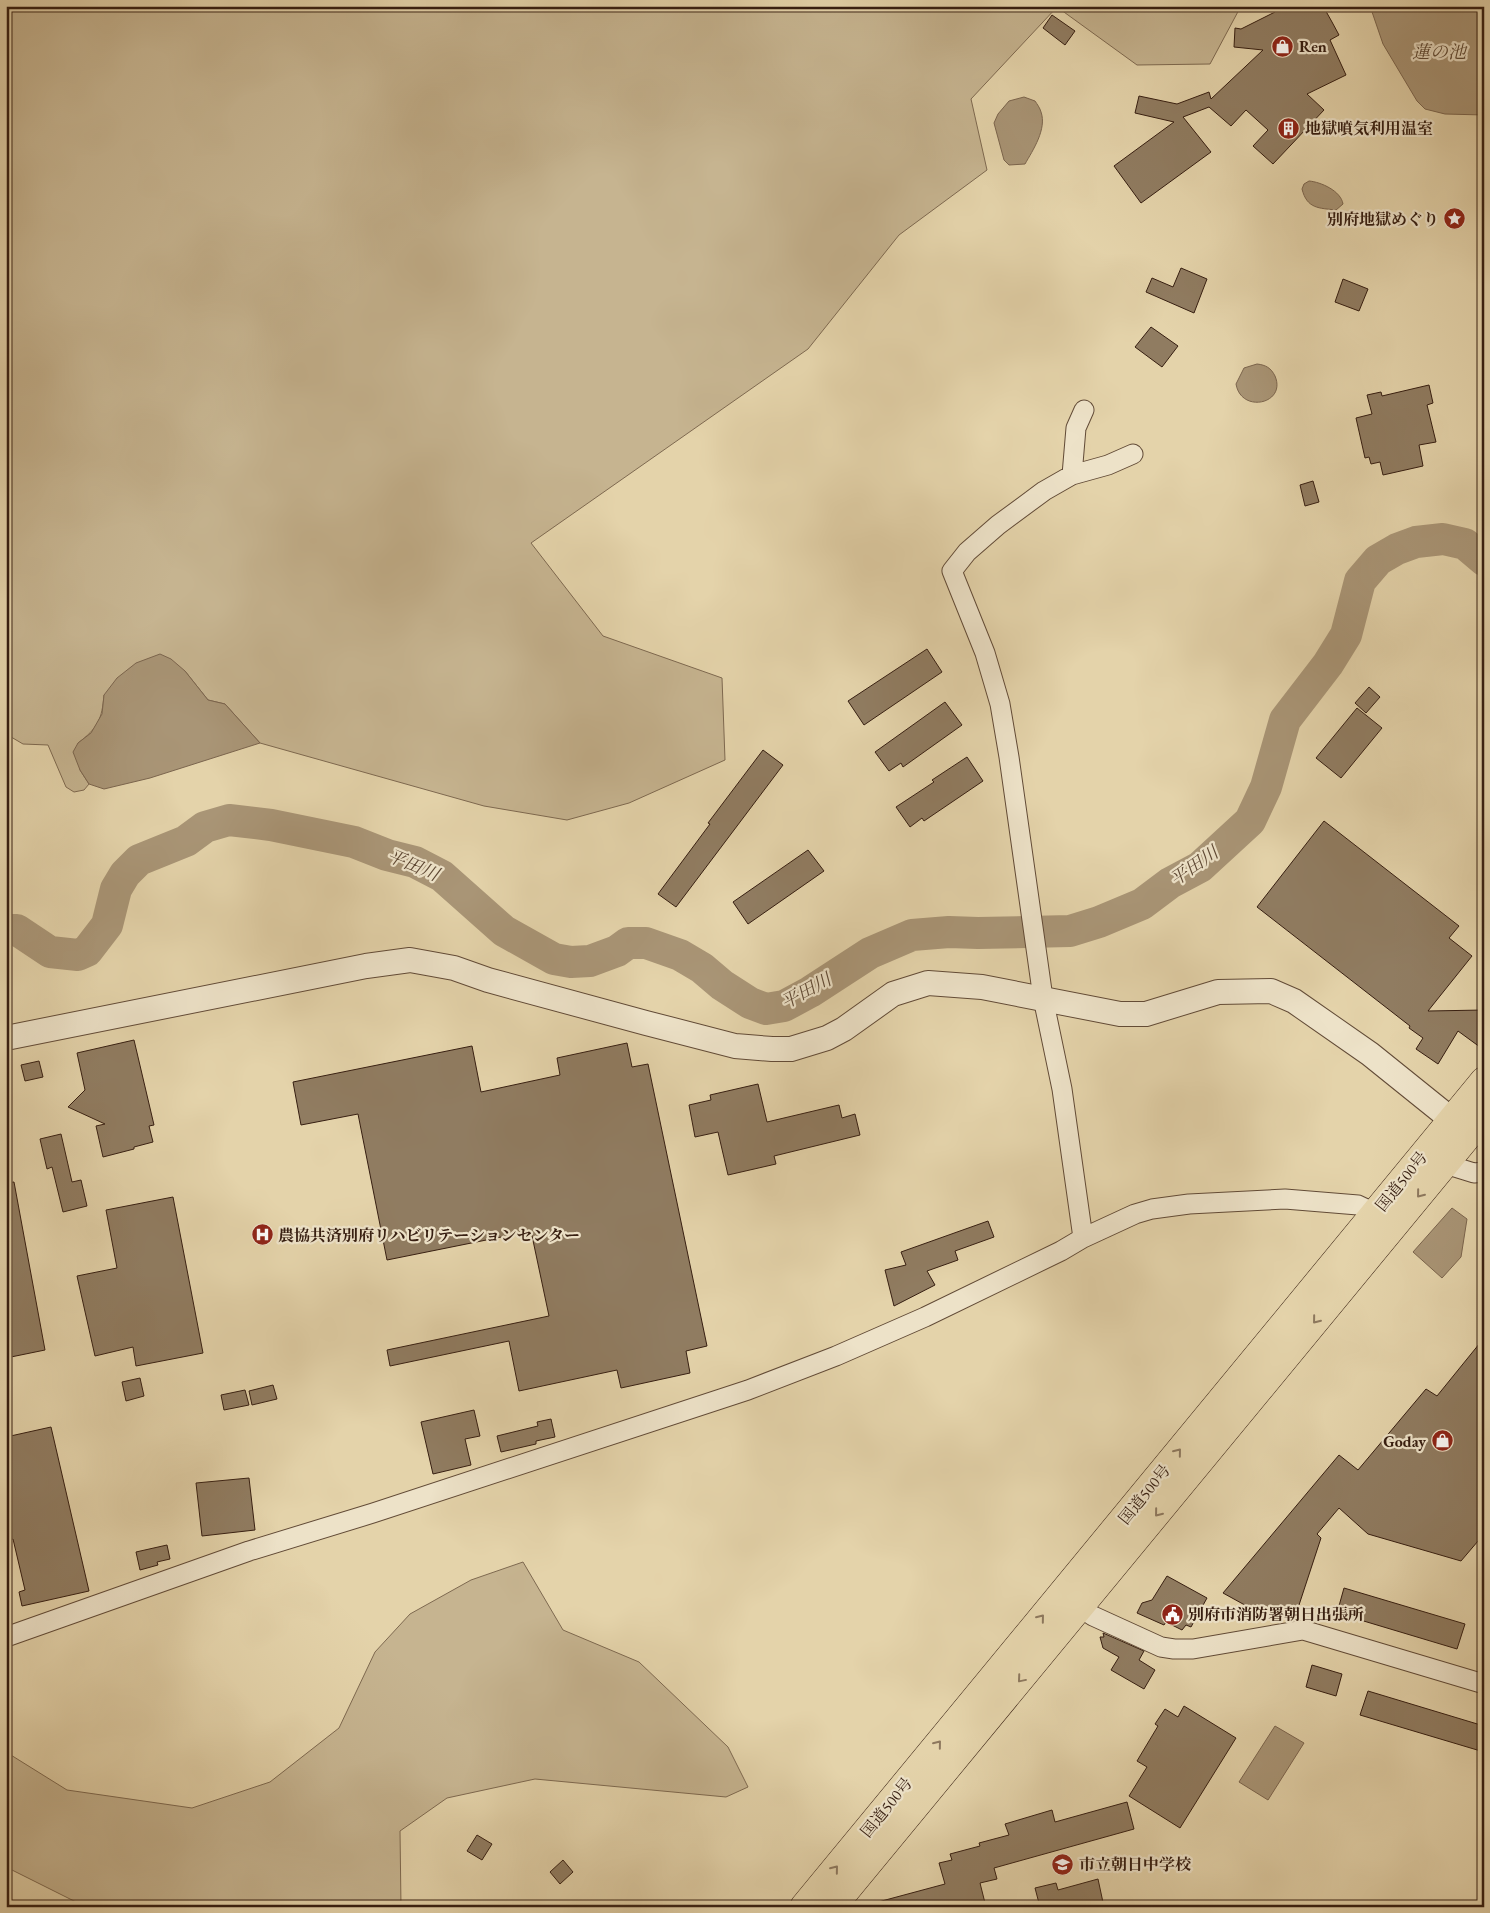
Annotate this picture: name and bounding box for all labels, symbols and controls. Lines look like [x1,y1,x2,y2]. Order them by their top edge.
shop icon: Ren [1271,34,1295,58]
place label: Ren [1299,36,1327,57]
water label: 蓮の池 [1412,40,1468,63]
building icon: 地獄噴気利用温室 [1277,116,1301,140]
place label: 地獄噴気利用温室 [1305,118,1433,139]
place icon: 別府地獄めぐり [1443,207,1467,231]
place label: 別府地獄めぐり [1327,209,1439,230]
water label: 平田川 [1165,840,1224,890]
water label: 平田川 [384,843,444,886]
water label: 平田川 [777,966,837,1014]
street label: 国道500号 [1371,1147,1432,1216]
one-way arrow [1417,1188,1425,1197]
hospital icon: 農協共済別府リハビリテーションセンター [250,1223,274,1247]
place label: 農協共済別府リハビリテーションセンター [278,1225,580,1246]
one-way arrow [1313,1314,1322,1323]
shop icon: Goday [1430,1429,1454,1453]
place label: Goday [1383,1431,1426,1452]
one-way arrow [1173,1449,1182,1458]
street label: 国道500号 [1114,1460,1175,1529]
one-way arrow [1155,1507,1163,1516]
public building icon: 別府市消防署朝日出張所 [1160,1602,1184,1626]
place label: 別府市消防署朝日出張所 [1188,1604,1364,1625]
one-way arrow [1036,1615,1045,1624]
one-way arrow [1019,1673,1027,1682]
one-way arrow [933,1740,942,1749]
street label: 国道500号 [856,1773,917,1842]
school or university icon: 市立朝日中学校 [1051,1852,1075,1876]
place label: 市立朝日中学校 [1079,1854,1192,1875]
one-way arrow [829,1866,837,1875]

